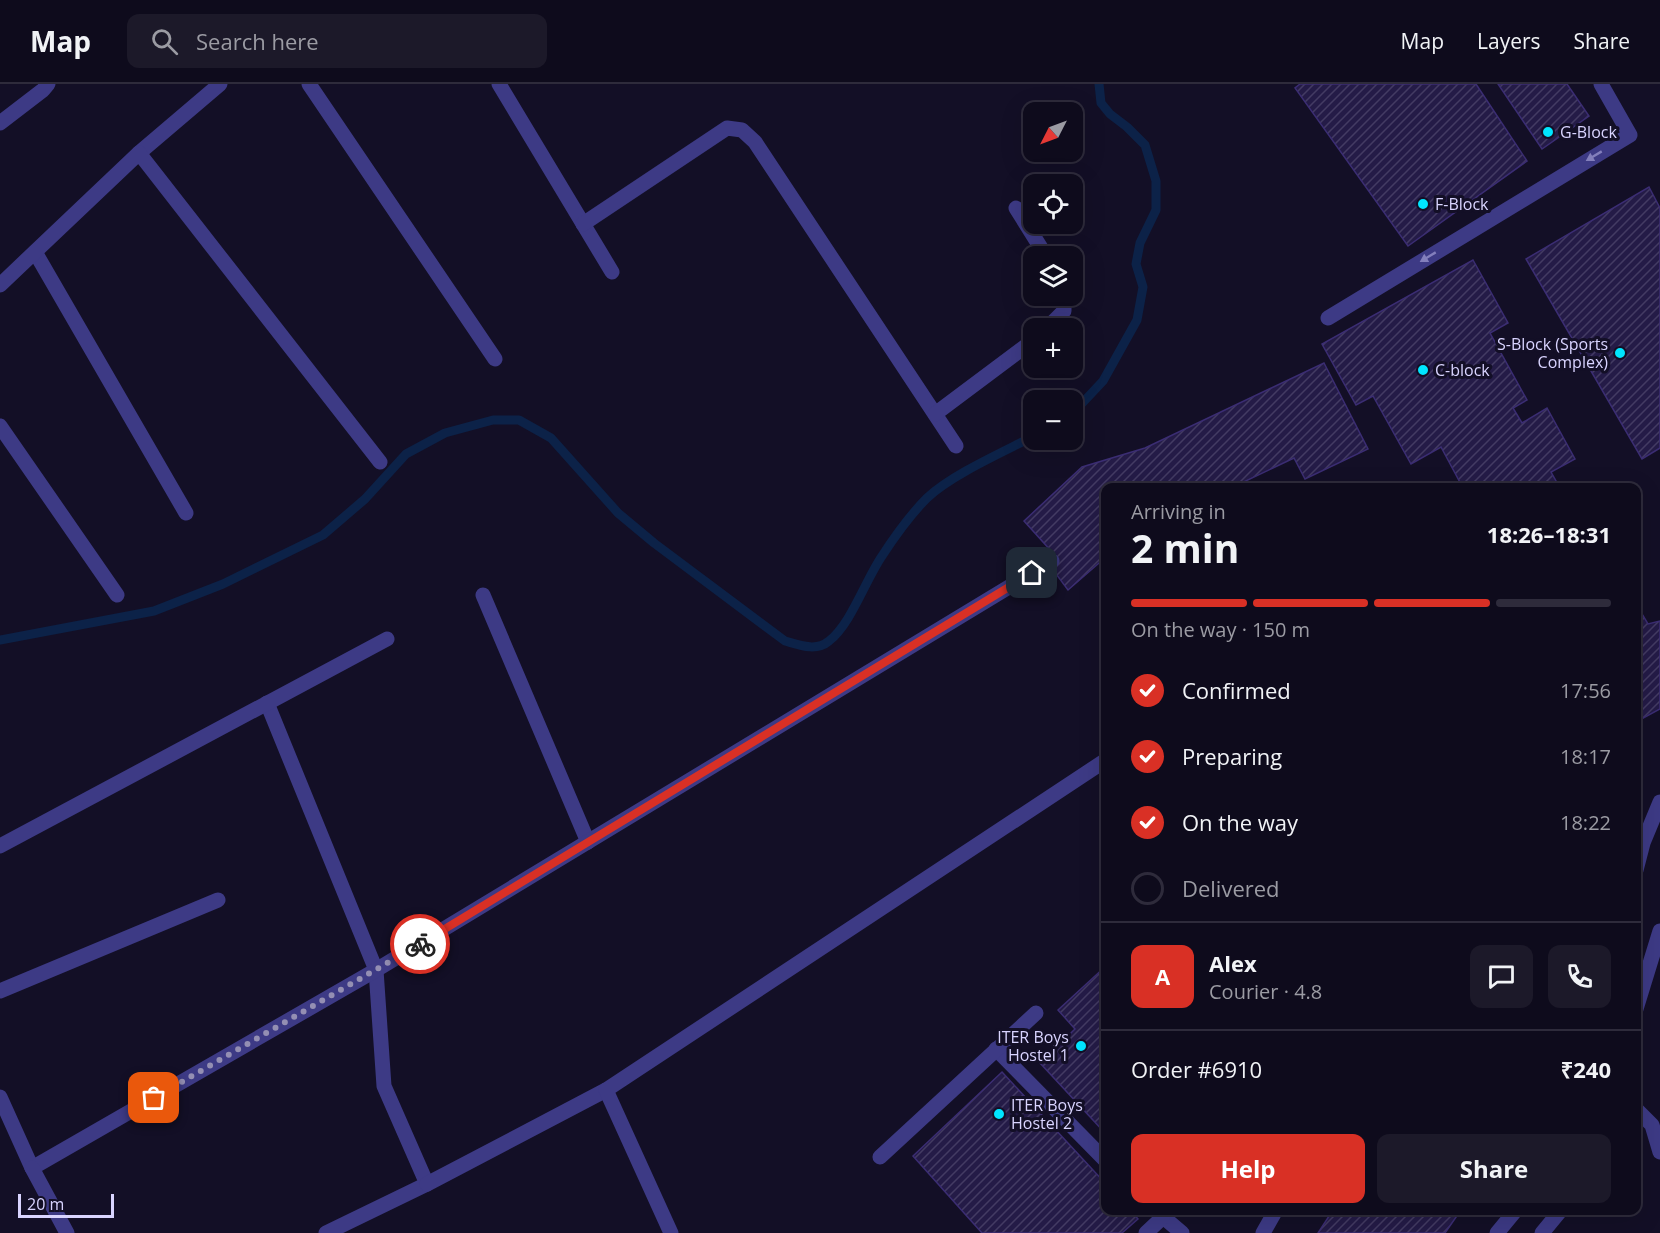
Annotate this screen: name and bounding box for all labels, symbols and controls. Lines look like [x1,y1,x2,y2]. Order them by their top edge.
search box [127,14,547,68]
text: Map [30,22,91,60]
icon: search [148,25,181,58]
text: Search here [196,26,319,56]
text: Map [1401,27,1444,55]
text: Layers [1477,27,1541,55]
text: Share [1574,27,1630,55]
north arrow [1023,102,1083,162]
map controls [1023,102,1083,450]
place label: G-Block [1560,121,1617,143]
marker: G-Block [1541,125,1555,139]
one-way arrow [1586,151,1602,162]
button: locate [1023,174,1083,234]
place label: F-Block [1435,193,1489,215]
marker: F-Block [1416,197,1430,211]
button: layers [1023,246,1083,306]
one-way arrow [1420,252,1436,263]
button: + [1023,318,1083,378]
place label: S-Block (Sports Complex) [1497,333,1608,373]
marker: S-Block (Sports Complex) [1613,346,1627,360]
place label: C-block [1435,359,1490,381]
marker: C-block [1416,363,1430,377]
button: − [1023,390,1083,450]
text: Arriving in [1131,498,1226,525]
text: 18:26–18:31 [1487,519,1611,549]
text: 2 min [1131,521,1239,574]
pin [1006,547,1057,598]
icon: home [1015,556,1048,589]
text: On the way · 150 m [1131,616,1310,643]
icon: check [1131,674,1164,707]
text: Confirmed [1182,675,1291,705]
text: 17:56 [1560,677,1611,704]
icon: check [1131,740,1164,773]
text: Preparing [1182,741,1282,771]
text: 18:17 [1560,743,1611,770]
icon: check [1131,806,1164,839]
text: On the way [1182,807,1298,837]
text: 18:22 [1560,809,1611,836]
text: Delivered [1182,873,1280,903]
courier [390,914,450,974]
icon: bike [404,928,437,961]
button: chat [1470,945,1533,1008]
button: phone [1548,945,1611,1008]
text: Alex [1209,948,1257,978]
text: A [1155,961,1170,991]
text: Courier · 4.8 [1209,978,1322,1005]
place label: ITER Boys Hostel 1 [997,1026,1069,1066]
marker: ITER Boys Hostel 1 [1074,1039,1088,1053]
text: Order #6910 [1131,1054,1262,1084]
text: ₹240 [1561,1054,1611,1084]
pin [128,1072,179,1123]
icon: bag [137,1081,170,1114]
place label: ITER Boys Hostel 2 [1011,1094,1083,1134]
marker: ITER Boys Hostel 2 [992,1107,1006,1121]
button: Help [1131,1134,1365,1203]
button: Share [1377,1134,1611,1203]
scale bar [18,1191,114,1218]
text: 20 m [27,1193,64,1215]

